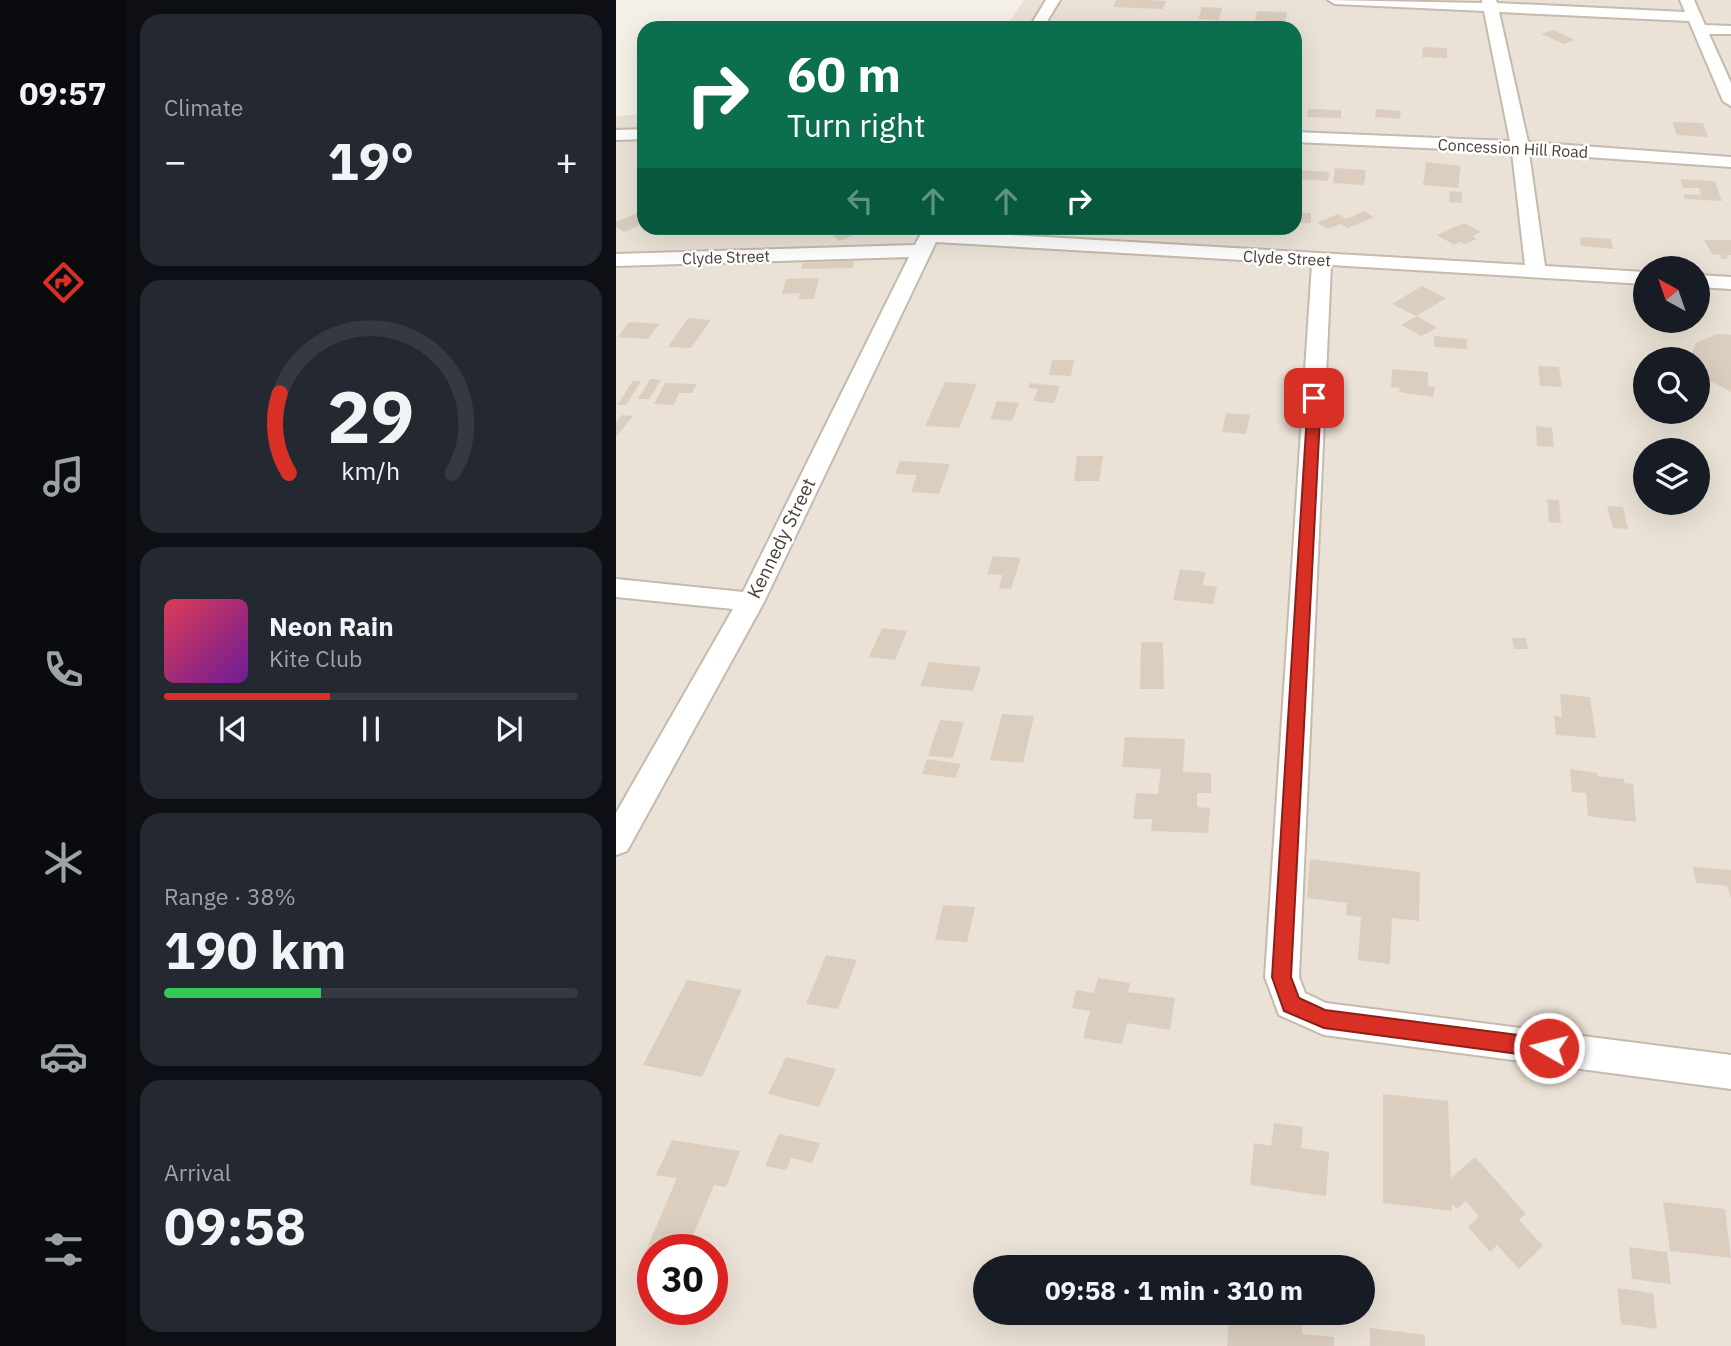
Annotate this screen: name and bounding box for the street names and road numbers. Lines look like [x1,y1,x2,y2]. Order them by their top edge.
street label: Concession Hill Road [1437,134,1589,162]
street label: Clyde Street [682,245,770,269]
street label: Clyde Street [1243,246,1331,270]
street label: Kennedy Street [741,474,821,602]

